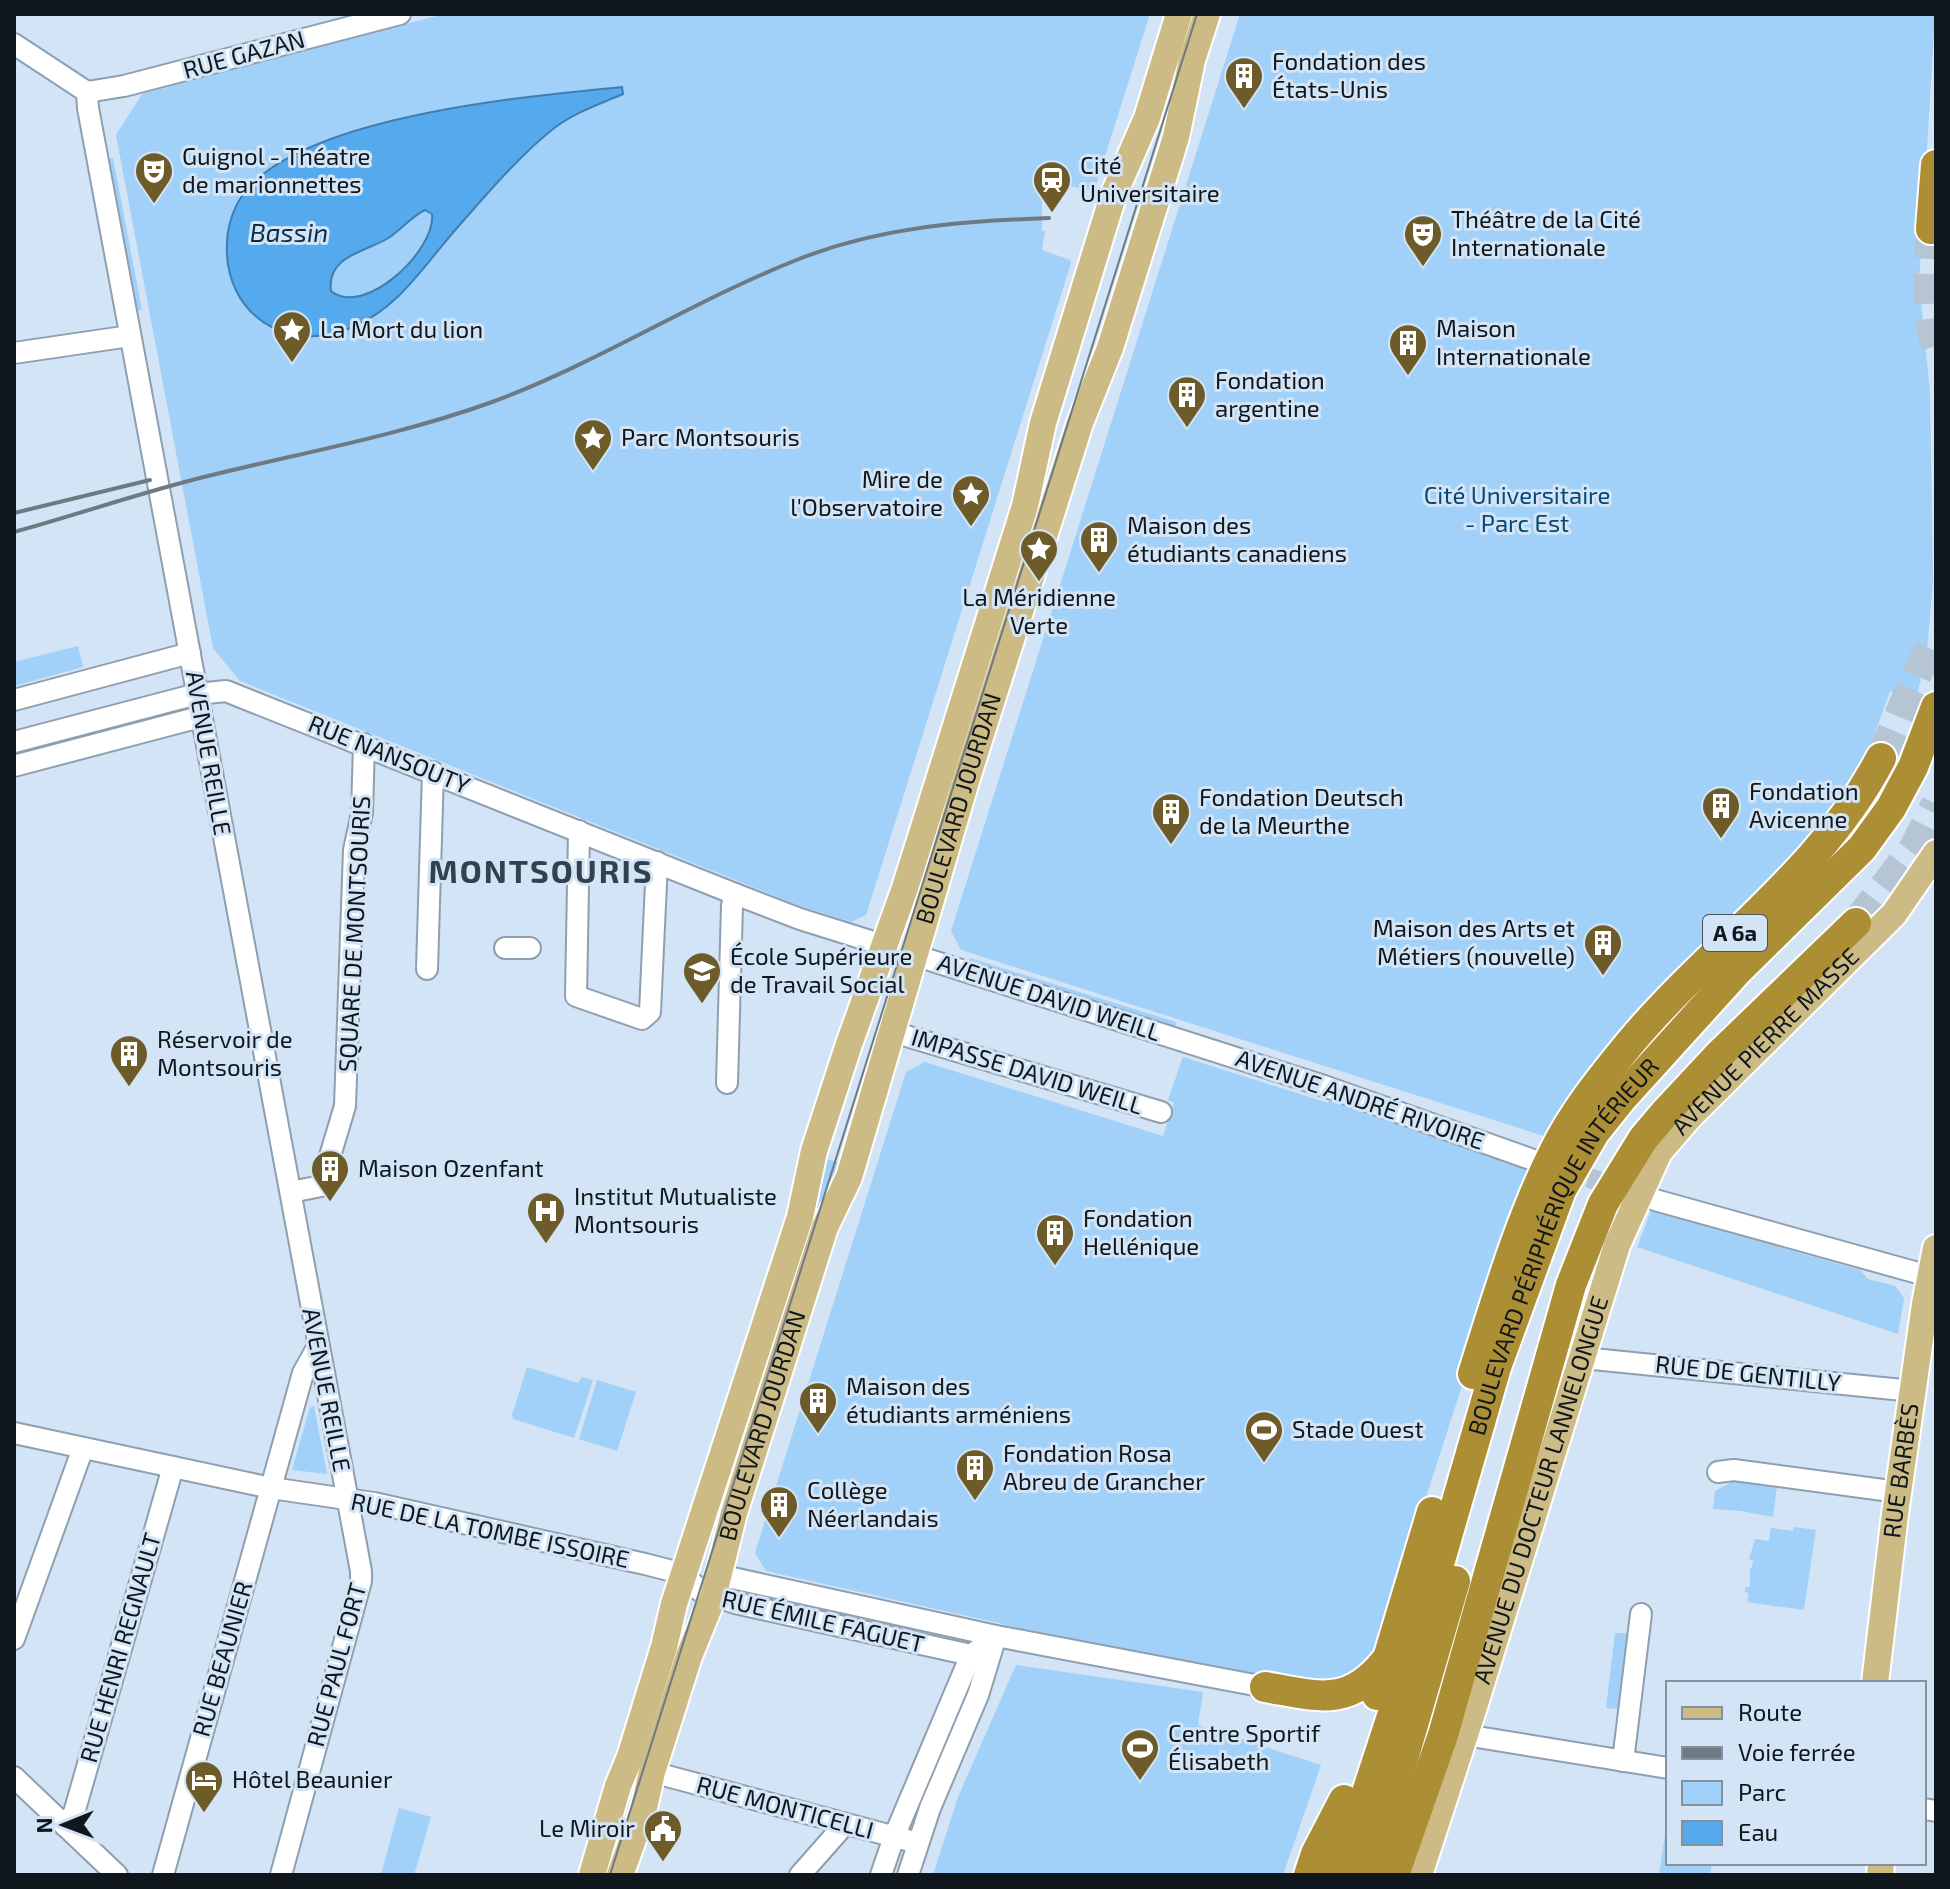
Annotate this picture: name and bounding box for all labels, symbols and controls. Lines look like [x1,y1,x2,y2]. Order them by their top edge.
street label: RUE GAZAN [179,23,308,84]
place label: Fondation des États-Unis [1272,46,1426,103]
building icon: Fondation des États-Unis [1223,55,1265,110]
place label: Guignol - Théatre de marionnettes [182,141,370,198]
theatre icon: Guignol - Théatre de marionnettes [133,150,175,205]
place label: Cité Universitaire [1080,150,1220,207]
station icon: Cité Universitaire [1031,159,1073,214]
place label: Théâtre de la Cité Internationale [1451,204,1641,261]
theatre icon: Théâtre de la Cité Internationale [1402,213,1444,268]
water label: Bassin [250,216,328,247]
place icon: La Mort du lion [271,309,313,364]
place label: Maison Internationale [1436,313,1591,370]
place label: La Mort du lion [320,314,483,343]
building icon: Maison Internationale [1387,322,1429,377]
place label: Fondation argentine [1215,365,1325,422]
building icon: Fondation argentine [1166,374,1208,429]
place icon: Parc Montsouris [572,417,614,472]
place label: Parc Montsouris [621,422,800,451]
place label: Mire de l'Observatoire [790,464,943,521]
place icon: Mire de l'Observatoire [950,473,992,528]
park label: Cité Universitaire - Parc Est [1424,480,1610,537]
place label: Maison des étudiants canadiens [1127,510,1347,567]
building icon: Maison des étudiants canadiens [1078,519,1120,574]
place icon: La Méridienne Verte [1018,528,1060,583]
place label: La Méridienne Verte [962,582,1116,639]
street label: AVENUE REILLE [181,668,238,837]
street label: BOULEVARD JOURDAN [909,689,1006,927]
street label: RUE NANSOUTY [305,708,475,799]
place label: Fondation Avicenne [1749,776,1859,833]
place label: Fondation Deutsch de la Meurthe [1199,782,1404,839]
building icon: Fondation Avicenne [1700,785,1742,840]
building icon: Fondation Deutsch de la Meurthe [1150,791,1192,846]
street label: SQUARE DE MONTSOURIS [332,795,375,1073]
district label: MONTSOURIS [428,851,654,889]
place label: Maison des Arts et Métiers (nouvelle) [1373,913,1575,970]
road number: A 6a [1703,915,1767,951]
building icon: Maison des Arts et Métiers (nouvelle) [1582,922,1624,977]
place label: École Supérieure de Travail Social [730,941,912,998]
street label: AVENUE PIERRE MASSE [1665,941,1864,1140]
street label: AVENUE DAVID WEILL [934,947,1165,1046]
school or university icon: École Supérieure de Travail Social [681,950,723,1005]
street label: IMPASSE DAVID WEILL [908,1022,1147,1120]
place label: Réservoir de Montsouris [157,1024,293,1081]
building icon: Réservoir de Montsouris [108,1033,150,1088]
street label: AVENUE ANDRÉ RIVOIRE [1232,1042,1489,1155]
street label: BOULEVARD PÉRIPHÉRIQUE INTÉRIEUR [1461,1051,1664,1438]
building icon: Maison Ozenfant [309,1148,351,1203]
place label: Maison Ozenfant [358,1153,544,1182]
place label: Institut Mutualiste Montsouris [574,1181,777,1238]
hospital icon: Institut Mutualiste Montsouris [525,1190,567,1245]
place label: Fondation Hellénique [1083,1203,1199,1260]
building icon: Fondation Hellénique [1034,1212,1076,1267]
street label: AVENUE DU DOCTEUR LANNELONGUE [1466,1292,1613,1687]
street label: AVENUE REILLE [297,1305,358,1474]
street label: BOULEVARD JOURDAN [712,1306,811,1543]
street label: RUE DE GENTILLY [1654,1348,1843,1397]
place label: Maison des étudiants arméniens [846,1371,1071,1428]
building icon: Maison des étudiants arméniens [797,1380,839,1435]
street label: RUE BARBÈS [1876,1401,1924,1540]
sports icon: Stade Ouest [1243,1409,1285,1464]
place label: Stade Ouest [1292,1414,1424,1443]
place label: Fondation Rosa Abreu de Grancher [1003,1438,1205,1495]
building icon: Fondation Rosa Abreu de Grancher [954,1447,996,1502]
place label: Collège Néerlandais [807,1475,939,1532]
building icon: Collège Néerlandais [758,1484,800,1539]
street label: RUE DE LA TOMBE ISSOIRE [348,1486,632,1573]
street label: RUE HENRI REGNAULT [73,1530,166,1766]
street label: RUE BEAUNIER [186,1578,258,1740]
street label: RUE PAUL FORT [300,1580,371,1750]
street label: RUE ÉMILE FAGUET [719,1583,927,1658]
legend [1666,1681,1926,1865]
text: Route [1738,1697,1802,1726]
place label: Centre Sportif Élisabeth [1168,1718,1321,1775]
sports icon: Centre Sportif Élisabeth [1119,1727,1161,1782]
text: Voie ferrée [1738,1737,1856,1766]
hotel icon: Hôtel Beaunier [183,1759,225,1814]
place label: Hôtel Beaunier [232,1764,393,1793]
street label: RUE MONTICELLI [694,1769,877,1844]
text: Parc [1738,1777,1786,1806]
north arrow [24,1785,104,1865]
public building icon: Le Miroir [642,1808,684,1863]
place label: Le Miroir [539,1813,635,1842]
text: N [30,1817,56,1834]
text: Eau [1738,1817,1778,1846]

